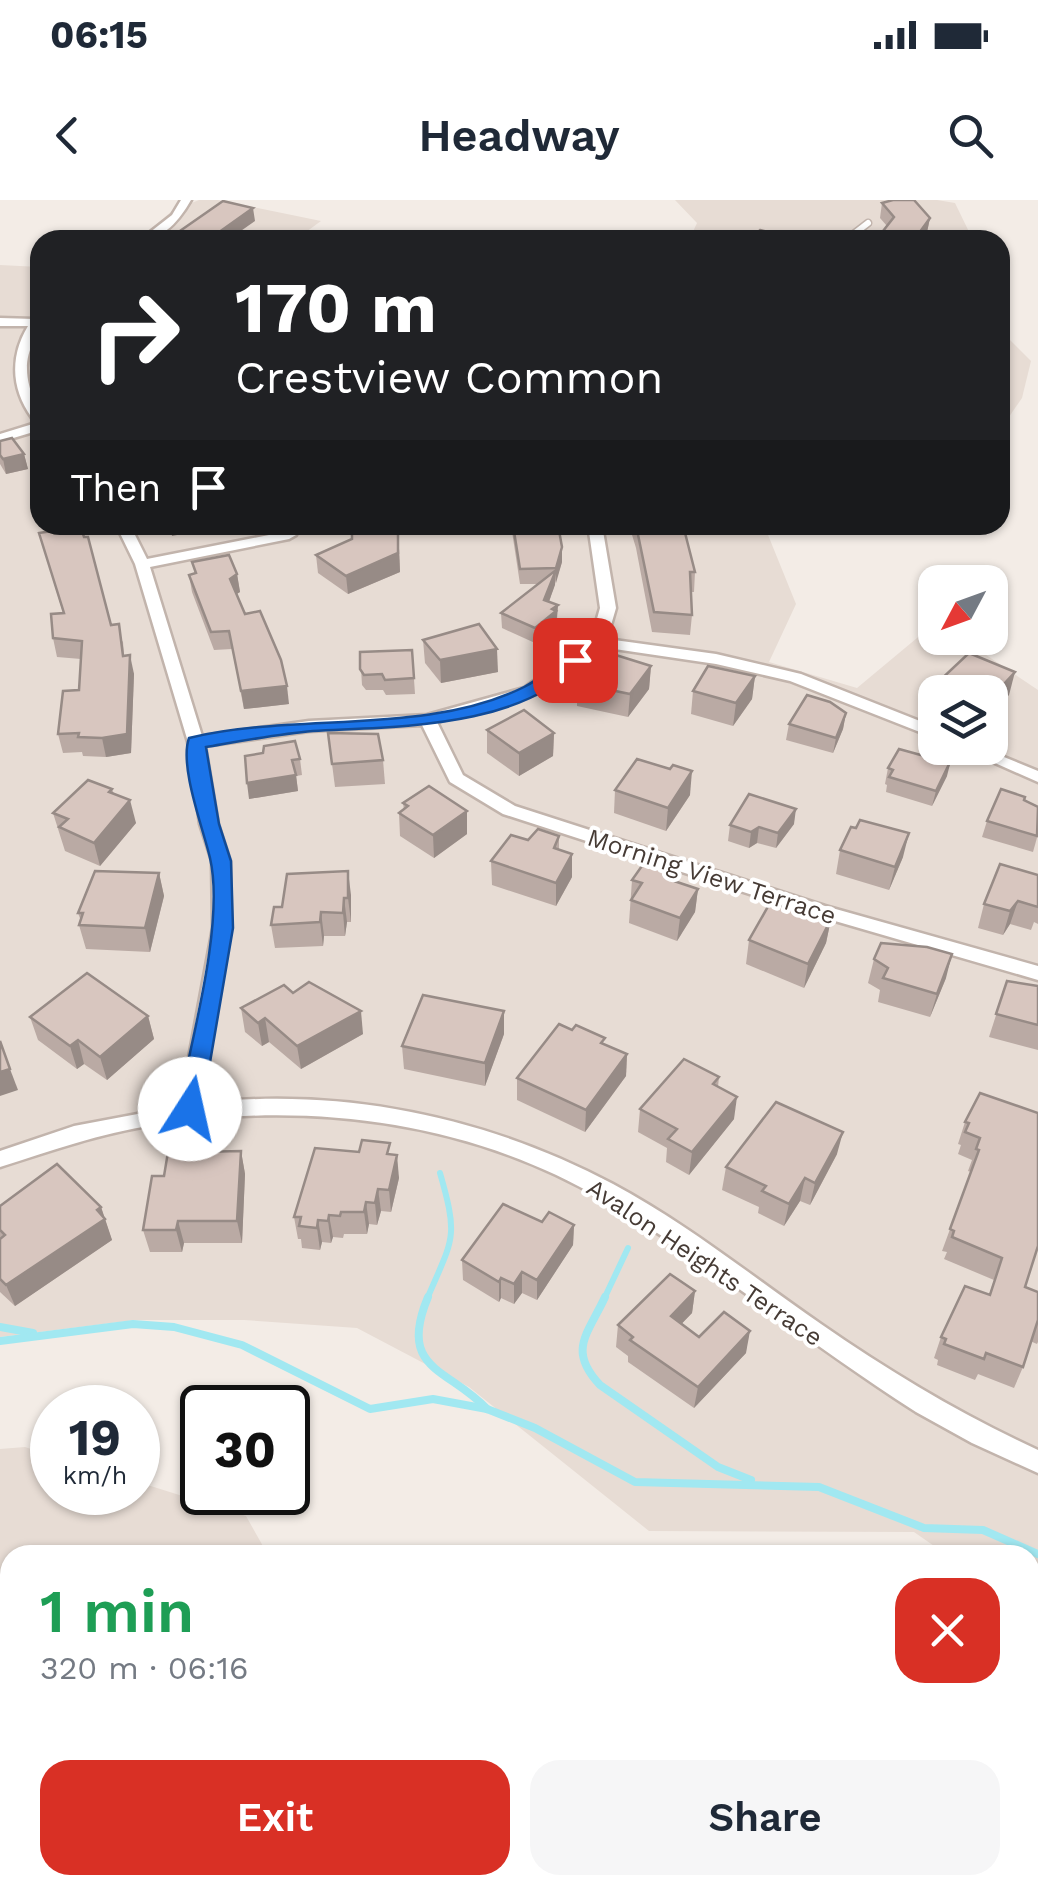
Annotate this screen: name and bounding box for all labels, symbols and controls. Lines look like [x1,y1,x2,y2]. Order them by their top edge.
text: 06:15 [50,13,148,57]
icon: back [40,108,95,163]
icon: search [943,108,998,163]
text: Headway [418,109,620,162]
text: 170 m [235,267,437,349]
icon: right [70,270,200,400]
text: Crestview Common [235,351,663,404]
icon: arrive [181,460,236,515]
text: Then [70,466,161,510]
north arrow [918,565,1008,655]
map controls [918,565,1008,765]
pin [533,618,618,703]
icon: arrive [548,633,603,688]
button: layers [918,675,1008,765]
street label: Morning View Terrace [584,823,840,930]
position arrow [138,1057,242,1161]
street label: Avalon Heights Terrace [581,1173,828,1352]
speed limit sign: 30 [180,1385,310,1515]
text: 19 [69,1408,121,1467]
text: km/h [63,1461,127,1490]
text: 1 min [40,1576,194,1647]
button: close [895,1578,1000,1683]
text: 320 m · 06:16 [40,1649,248,1687]
button: Exit [40,1760,510,1875]
button: Share [530,1760,1000,1875]

